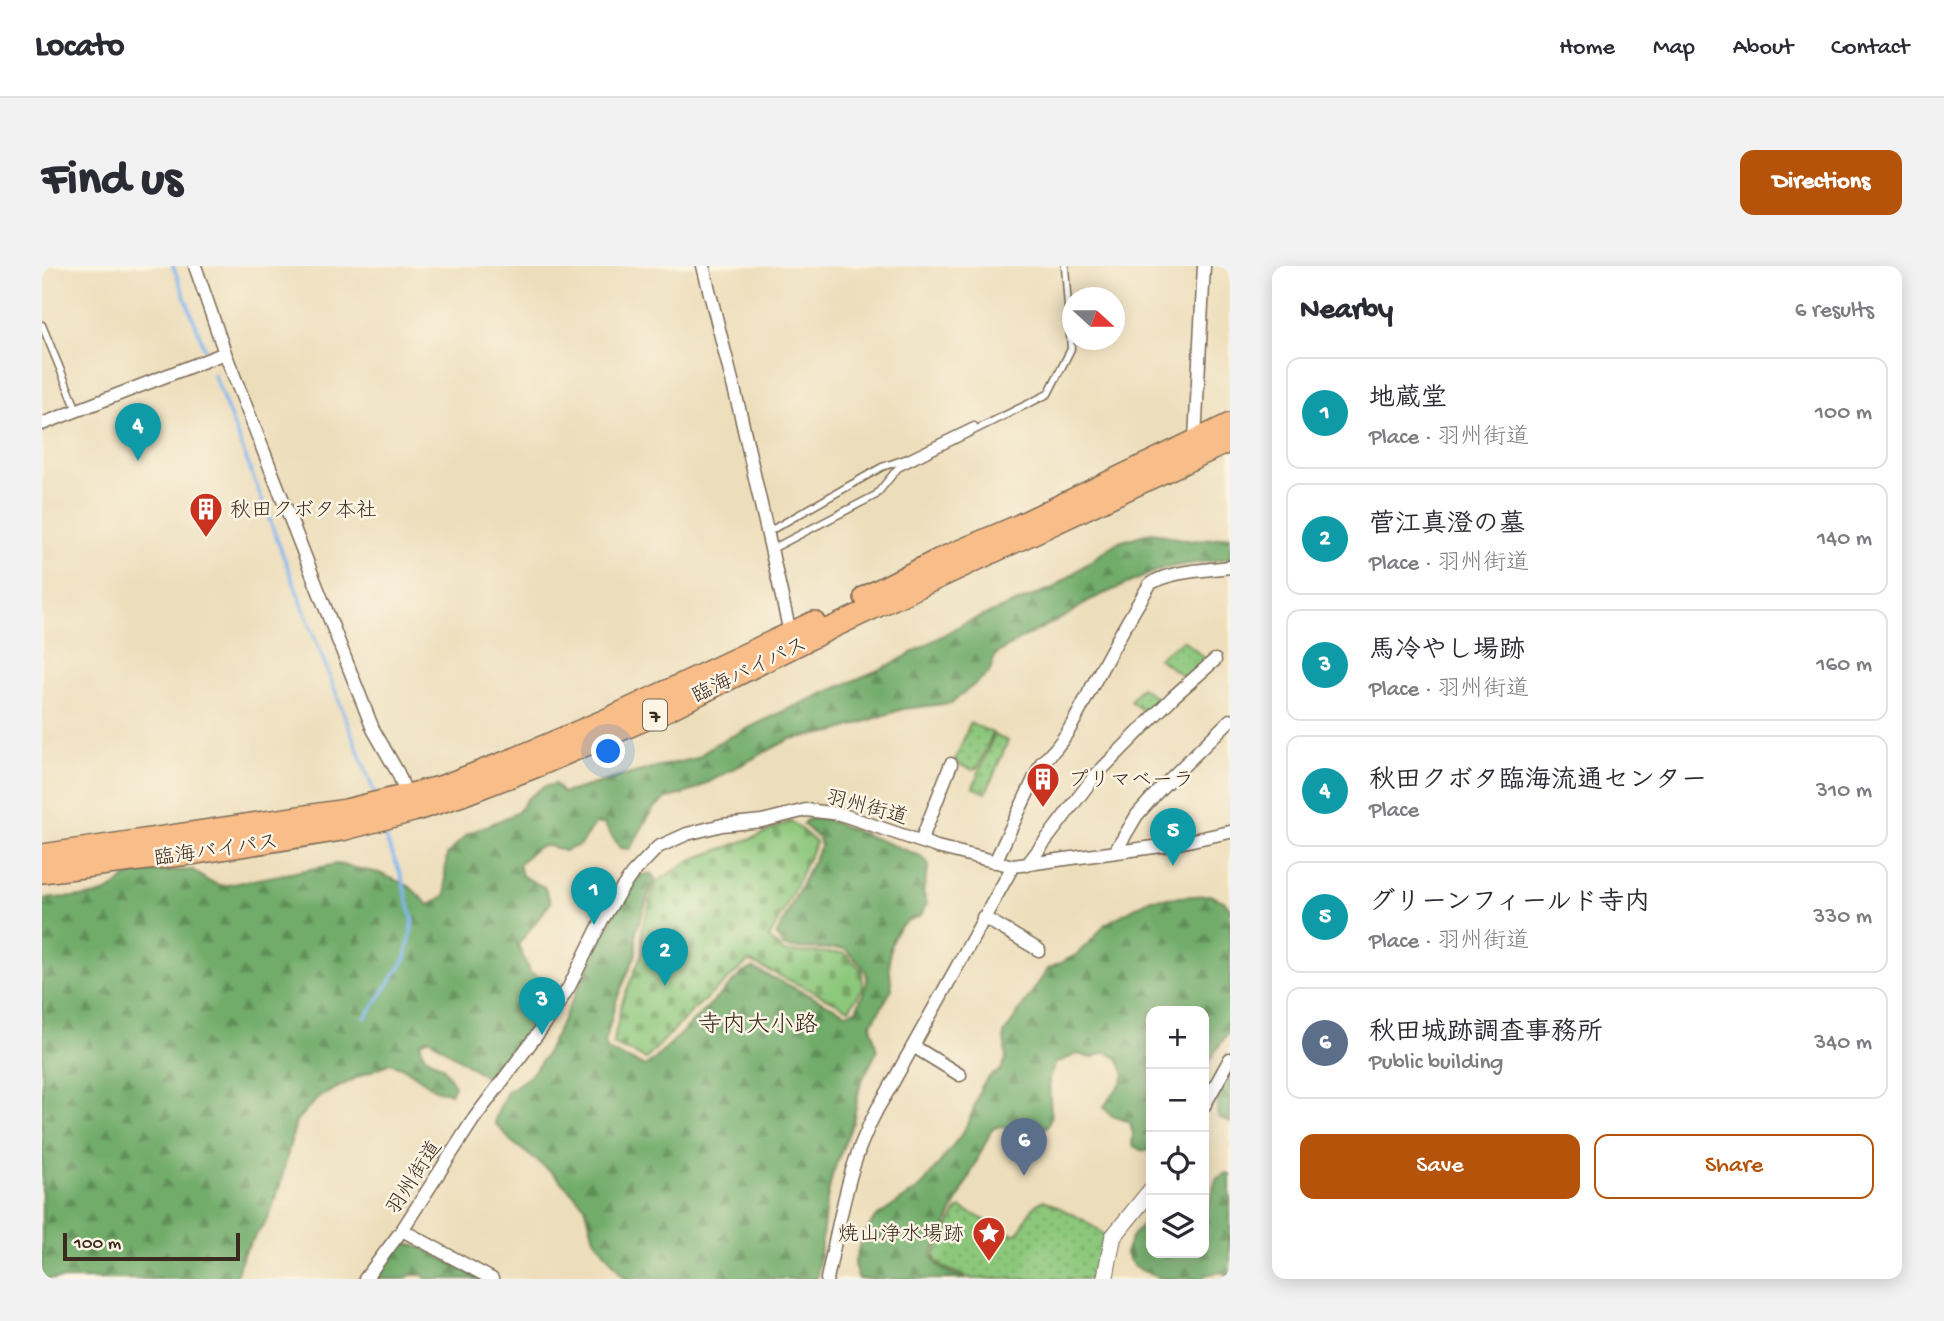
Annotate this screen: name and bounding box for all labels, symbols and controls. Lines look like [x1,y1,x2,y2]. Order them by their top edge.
text: Locato [35,29,124,67]
text: Home [1559,34,1615,63]
text: Map [1653,34,1695,63]
text: About [1733,34,1793,63]
text: Contact [1831,34,1909,63]
button: Directions [1740,150,1902,215]
text: Find us [42,153,182,211]
north arrow [1062,287,1125,350]
text: Nearby [1300,294,1393,329]
text: 6 results [1795,298,1874,325]
text: 地蔵堂 [1369,385,1447,416]
text: 1 [1320,400,1330,427]
text: 100 m [1815,400,1872,427]
pin: 4 [115,403,161,461]
text: Place · 羽州街道 [1369,425,1529,452]
building icon: 秋田クボタ本社 [187,490,225,539]
place label: 秋田クボタ本社 [230,499,377,525]
text: 菅江真澄の墓 [1369,511,1525,542]
text: 2 [1319,526,1331,553]
text: 140 m [1817,526,1872,553]
text: Place · 羽州街道 [1369,551,1529,578]
street label: 臨海バイパス [688,632,812,711]
text: 馬冷やし場跡 [1369,637,1525,668]
text: 3 [1319,652,1331,679]
text: 160 m [1816,652,1872,679]
text: Place · 羽州街道 [1369,677,1529,704]
road number: 7 [643,699,667,730]
your location [591,734,625,768]
building icon: プリマベーラ [1024,760,1062,809]
text: 秋田クボタ臨海流通センター [1369,767,1707,798]
place label: プリマベーラ [1068,769,1194,795]
text: 4 [1320,778,1330,805]
text: 310 m [1816,778,1872,805]
street label: 羽州街道 [822,785,910,832]
text: Place [1369,798,1419,825]
pin: 5 [1150,808,1196,866]
street label: 臨海バイパス [152,830,280,874]
pin: 1 [571,867,617,925]
text: グリーンフィールド寺内 [1369,889,1650,920]
text: 5 [1319,904,1331,931]
text: 330 m [1813,904,1872,931]
pin: 2 [642,928,688,986]
text: Place · 羽州街道 [1369,929,1529,956]
pin: 3 [519,977,565,1035]
map controls [1146,1006,1209,1258]
button: + [1146,1006,1209,1069]
district label: 寺内大小路 [698,1011,818,1041]
text: 秋田城跡調査事務所 [1369,1019,1603,1050]
text: 6 [1319,1030,1331,1057]
text: 340 m [1814,1030,1872,1057]
text: Public building [1369,1050,1503,1077]
button: − [1146,1069,1209,1132]
pin: 6 [1001,1118,1047,1176]
button: locate [1146,1132,1209,1195]
button: Save [1300,1134,1580,1199]
button: Share [1594,1134,1874,1199]
street label: 羽州街道 [382,1136,449,1221]
button: layers [1146,1195,1209,1258]
place icon: 焼山浄水場跡 [970,1214,1008,1263]
place label: 焼山浄水場跡 [838,1223,964,1249]
scale bar [63,1230,240,1262]
text: 100 m [74,1233,121,1256]

